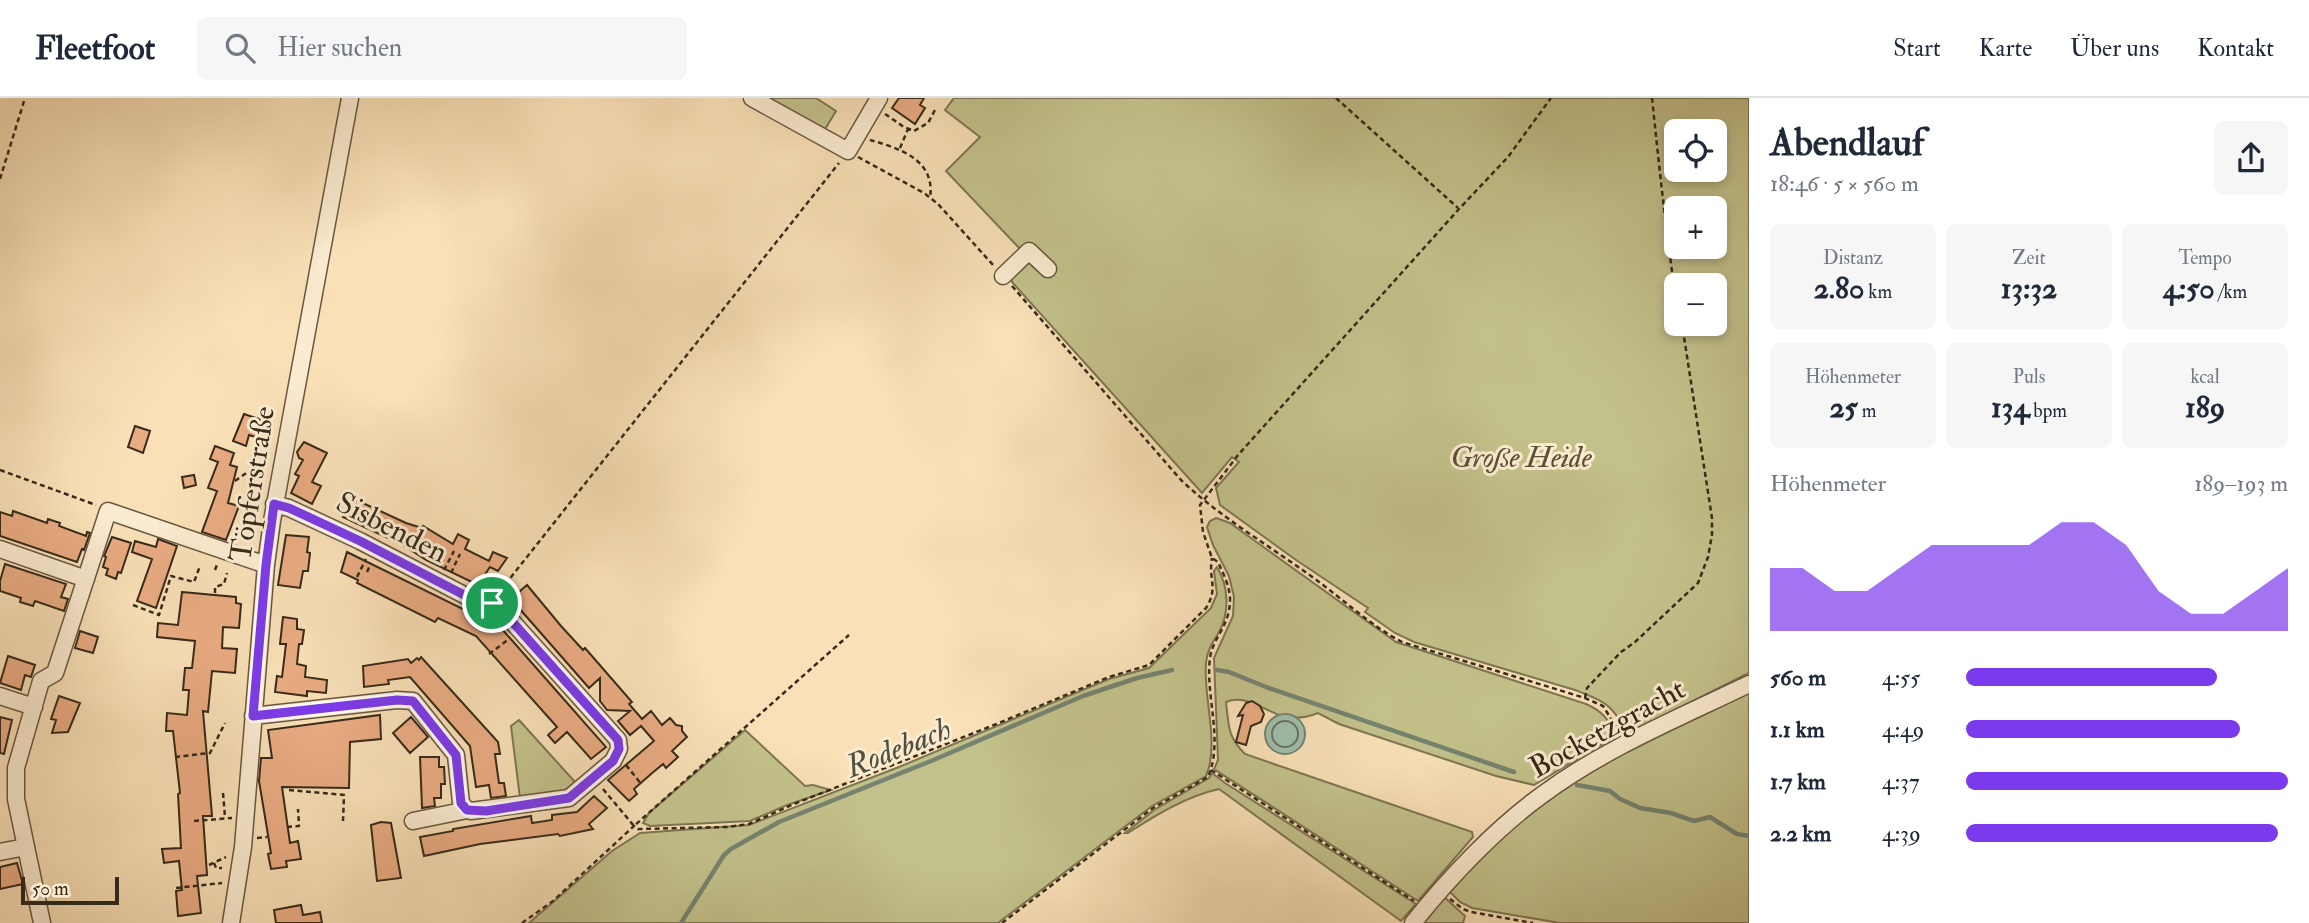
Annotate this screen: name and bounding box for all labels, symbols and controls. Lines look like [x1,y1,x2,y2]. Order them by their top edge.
search box [197,17,687,80]
text: Fleetfoot [35,28,155,69]
icon: search [221,29,259,67]
text: Hier suchen [277,32,402,64]
text: Start [1893,33,1941,64]
text: Karte [1979,33,2032,64]
text: Über uns [2070,33,2159,64]
text: Kontakt [2197,33,2274,64]
map controls [1664,119,1727,336]
button: locate [1664,119,1727,182]
text: Abendlauf [1770,119,1924,167]
button: share [2214,121,2288,195]
text: 18:46 · 5 × 560 m [1770,169,1919,198]
button: + [1664,196,1727,259]
text: Distanz [1823,246,1883,270]
text: Zeit [2012,246,2046,270]
text: Tempo [2178,246,2232,270]
text: 2.80 [1814,270,1864,307]
text: 13:32 [2001,270,2057,307]
text: 4:50 [2163,270,2215,307]
button: − [1664,273,1727,336]
text: km [1864,280,1892,304]
text: /km [2215,280,2247,304]
text: Höhenmeter [1805,365,1901,389]
text: Puls [2013,365,2045,389]
text: kcal [2190,365,2220,389]
text: 25 [1829,389,1858,426]
text: 134 [1991,389,2029,426]
text: 189 [2185,389,2225,426]
text: m [1858,399,1877,423]
text: bpm [2029,399,2067,423]
street label: Töpferstraße [222,404,283,564]
park label: Große Heide [1450,439,1593,476]
text: Höhenmeter [1770,469,1886,498]
text: 189–193 m [2194,469,2288,498]
street label: Sisbenden [330,484,454,571]
pin [462,573,522,633]
icon: arrive [473,584,511,622]
text: 560 m [1770,663,1826,692]
text: 4:55 [1882,663,1920,692]
street label: Bocketzgracht [1523,670,1692,786]
water label: Rodebach [839,709,957,788]
text: 1.1 km [1770,715,1825,744]
text: 4:49 [1882,715,1924,744]
text: 1.7 km [1770,767,1826,796]
text: 4:37 [1882,767,1919,796]
text: 2.2 km [1770,819,1831,848]
text: 4:39 [1882,819,1921,848]
scale bar [21,874,119,906]
text: 50 m [32,877,69,901]

